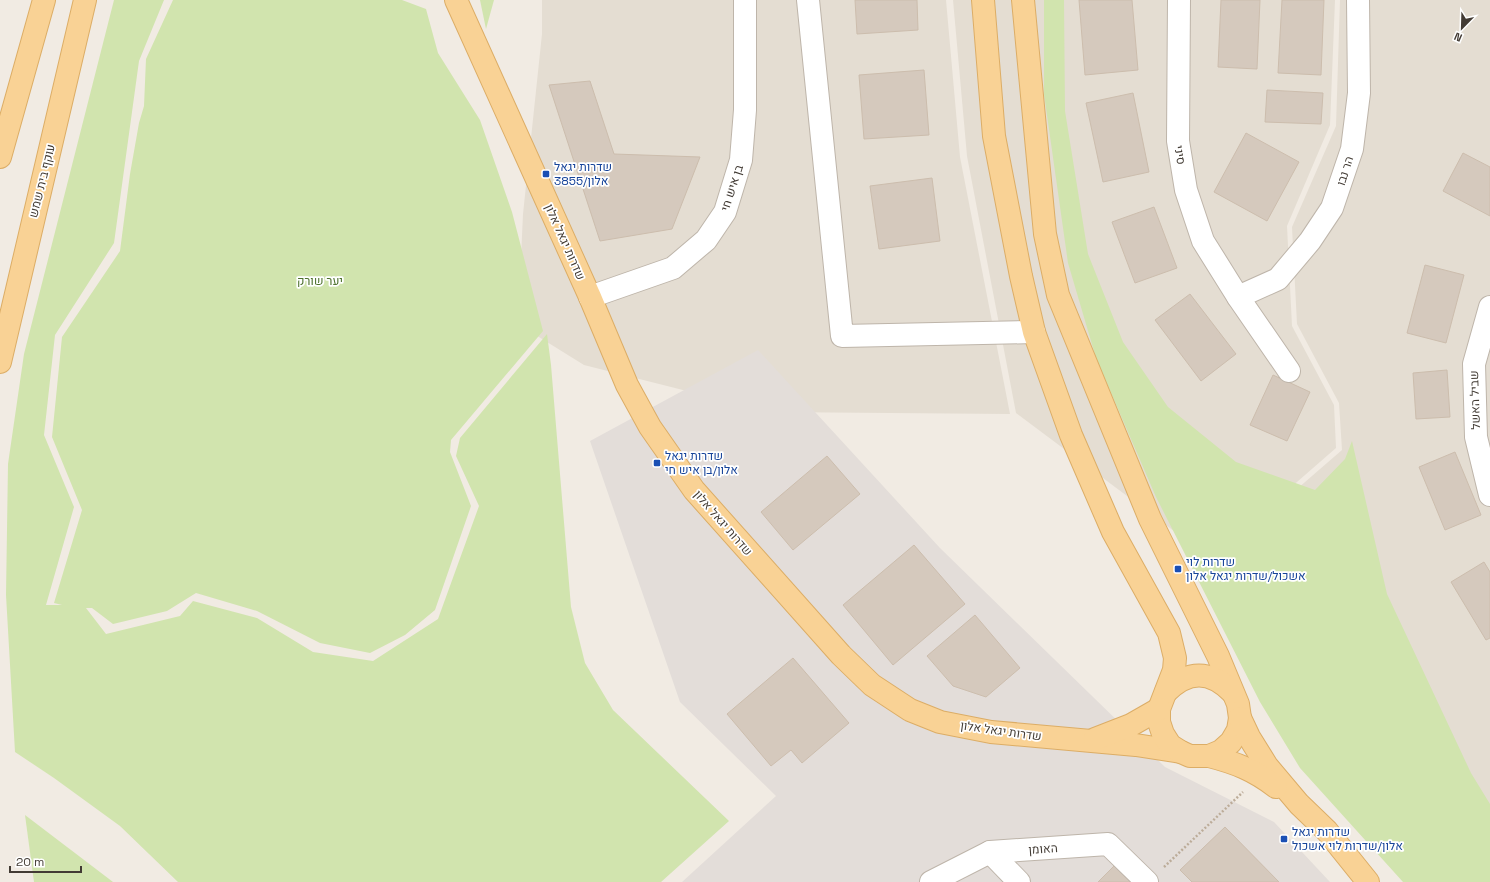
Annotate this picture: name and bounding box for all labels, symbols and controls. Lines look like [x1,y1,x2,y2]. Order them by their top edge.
north arrow [1442,8,1482,48]
text: N [1452,29,1464,45]
street label: עוקף בית שמש [25,143,59,219]
street label: סיני [1171,144,1189,166]
street label: הר נבו [1333,154,1357,188]
place label: שדרות יגאל אלון/3855 [554,159,612,189]
street label: בן איש חי [717,162,747,213]
marker: שדרות יגאל אלון/3855 [541,169,551,179]
street label: שדרות יגאל אלון [541,201,589,283]
park label: יער שורק [297,273,343,289]
street label: שביל האשל [1466,370,1484,430]
place label: שדרות יגאל אלון/בן איש חי [665,448,738,478]
marker: שדרות יגאל אלון/בן איש חי [652,458,662,468]
street label: שדרות יגאל אלון [690,487,756,559]
place label: שדרות לוי אשכול/שדרות יגאל אלון [1186,554,1306,584]
marker: שדרות לוי אשכול/שדרות יגאל אלון [1173,564,1183,574]
street label: שדרות יגאל אלון [959,717,1043,745]
place label: שדרות יגאל אלון/שדרות לוי אשכול [1292,824,1403,854]
marker: שדרות יגאל אלון/שדרות לוי אשכול [1279,834,1289,844]
street label: האומן [1028,840,1058,858]
scale bar [10,848,81,874]
text: 20 m [16,854,44,870]

